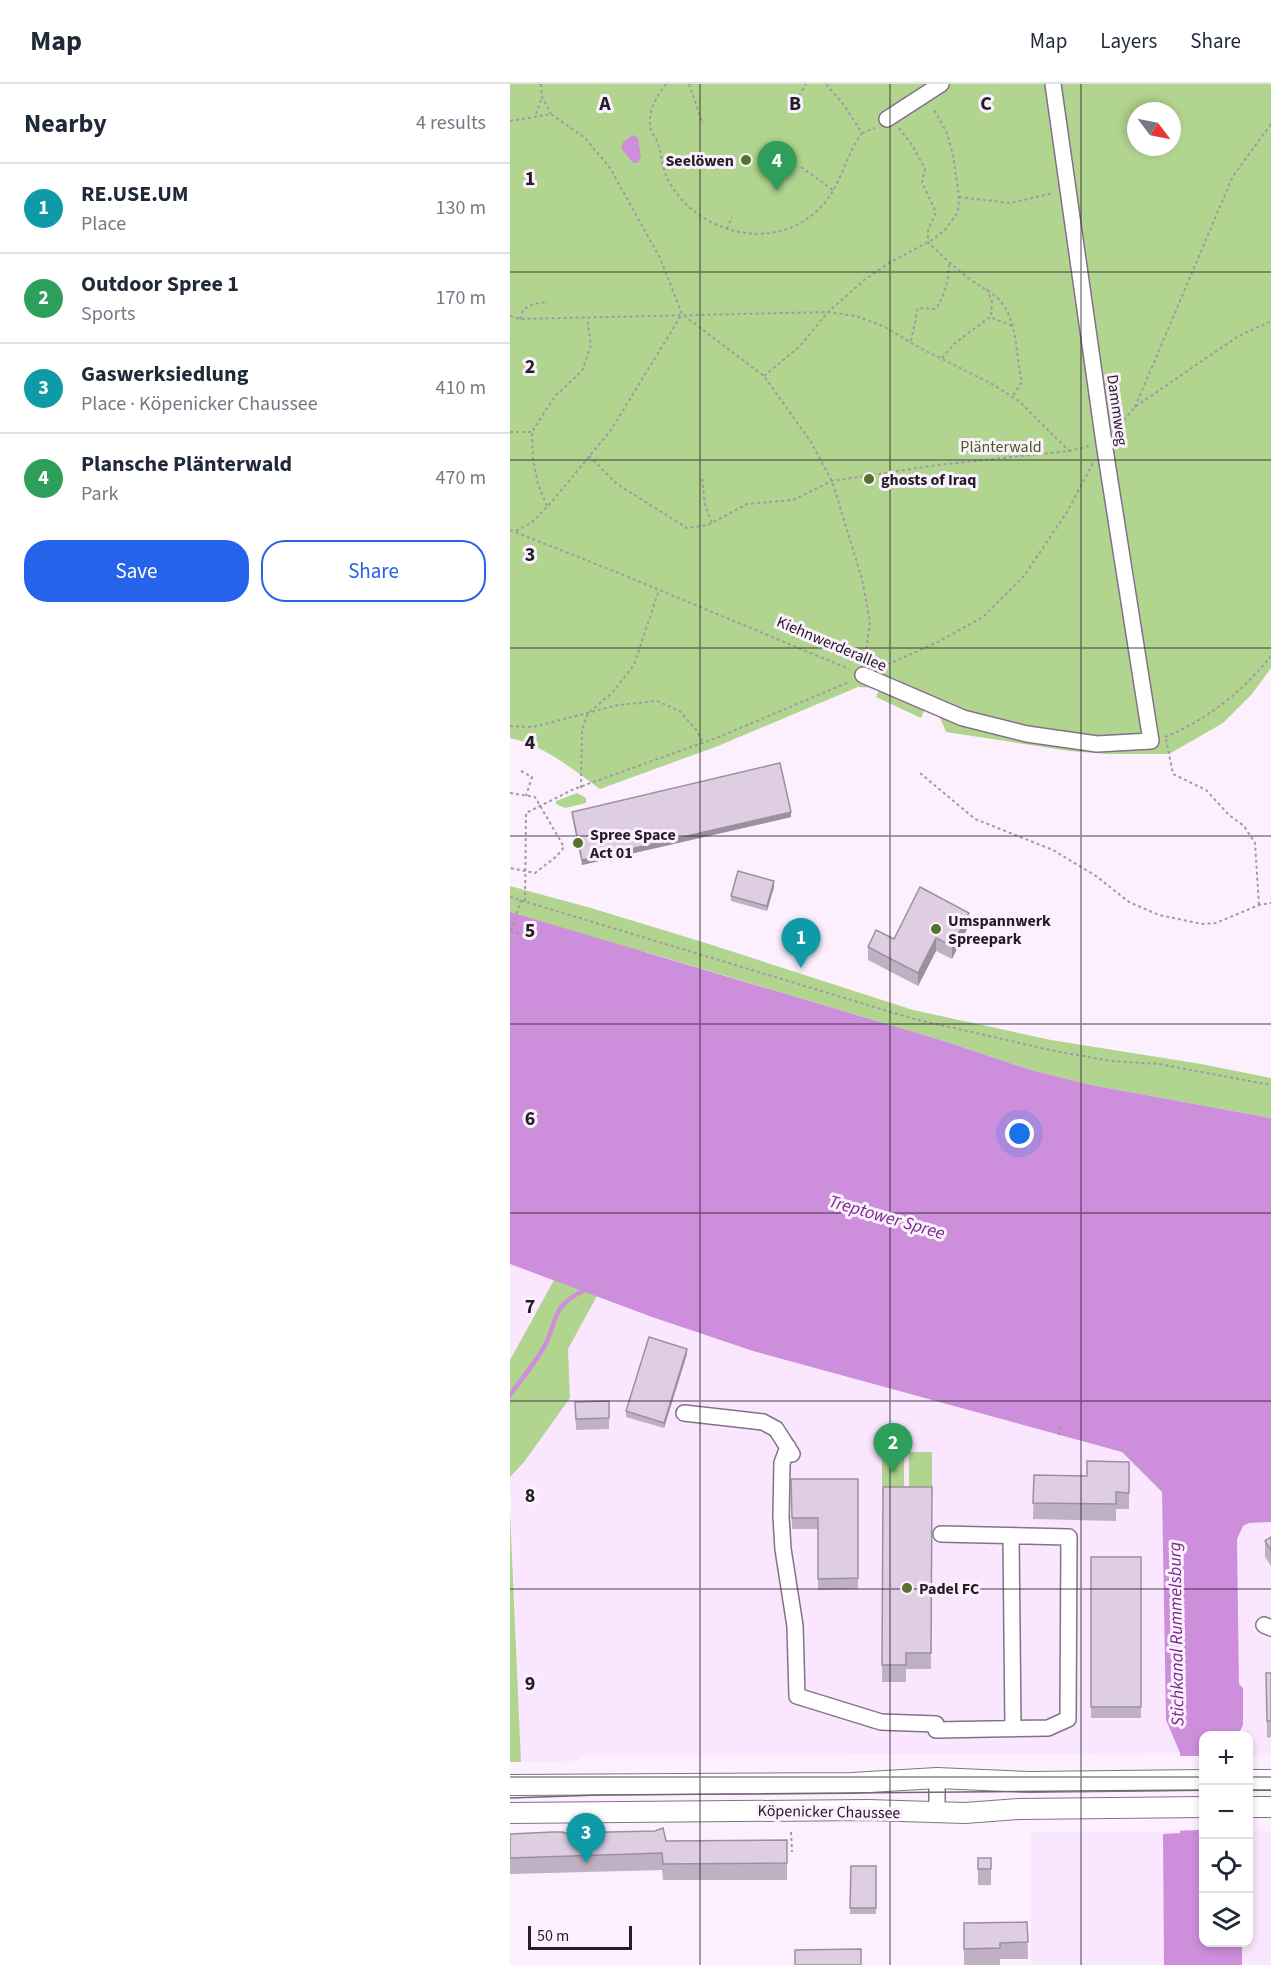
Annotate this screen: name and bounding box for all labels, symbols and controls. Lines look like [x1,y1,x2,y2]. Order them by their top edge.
text: Map [30,21,82,61]
text: Map [1030,26,1067,56]
text: Layers [1100,26,1157,56]
text: Share [1190,26,1241,56]
text: A [598,90,611,118]
text: B [789,90,801,118]
text: C [980,90,992,118]
north arrow [1127,102,1181,156]
text: Nearby [24,105,107,142]
text: 4 results [416,109,486,137]
pin: 4 [758,141,796,191]
place label: Seelöwen [665,150,734,172]
marker: Seelöwen [739,153,753,167]
text: 1 [525,165,535,193]
text: RE.USE.UM [81,178,189,210]
text: 1 [38,194,49,222]
text: 130 m [436,194,486,222]
text: Place [81,210,126,238]
text: Outdoor Spree 1 [81,268,239,300]
text: 2 [38,284,49,312]
text: 170 m [436,284,486,312]
text: Sports [81,300,136,328]
text: 2 [525,353,535,381]
text: Gaswerksiedlung [81,358,248,390]
street label: Dammweg [1101,373,1133,447]
text: 3 [38,374,49,402]
text: 410 m [436,374,486,402]
text: Place · Köpenicker Chaussee [81,390,318,418]
park label: Plänterwald [960,436,1042,458]
text: Plansche Plänterwald [81,448,292,480]
text: 4 [38,464,49,492]
text: 470 m [436,464,486,492]
place label: ghosts of Iraq [881,469,976,491]
marker: ghosts of Iraq [862,472,876,486]
text: Park [81,480,118,508]
button: Save [24,540,249,602]
button: Share [261,540,486,602]
text: 3 [525,541,535,569]
street label: Kiehnwerderallee [773,611,890,677]
text: 4 [525,729,536,757]
place label: Spree Space Act 01 [589,824,676,864]
marker: Spree Space Act 01 [571,836,585,850]
place label: Umspannwerk Spreepark [948,910,1051,950]
text: 5 [525,917,535,945]
pin: 1 [782,918,820,968]
marker: Umspannwerk Spreepark [929,922,943,936]
text: 6 [525,1105,535,1133]
your location [1005,1119,1034,1148]
water label: Treptower Spree [826,1189,948,1246]
text: 7 [525,1293,535,1321]
pin: 2 [874,1424,913,1473]
text: 8 [525,1482,535,1510]
water label: Stichkanal Rummelsburg [1162,1541,1191,1726]
place label: Padel FC [919,1578,979,1600]
marker: Padel FC [900,1581,914,1595]
text: 9 [525,1670,535,1698]
map controls [1199,1731,1253,1947]
button: + [1199,1731,1253,1785]
button: − [1199,1785,1253,1839]
street label: Köpenicker Chaussee [757,1800,901,1824]
pin: 3 [566,1814,606,1863]
button: locate [1199,1839,1253,1893]
button: layers [1199,1893,1253,1947]
scale bar [528,1923,632,1950]
text: 50 m [537,1925,569,1947]

